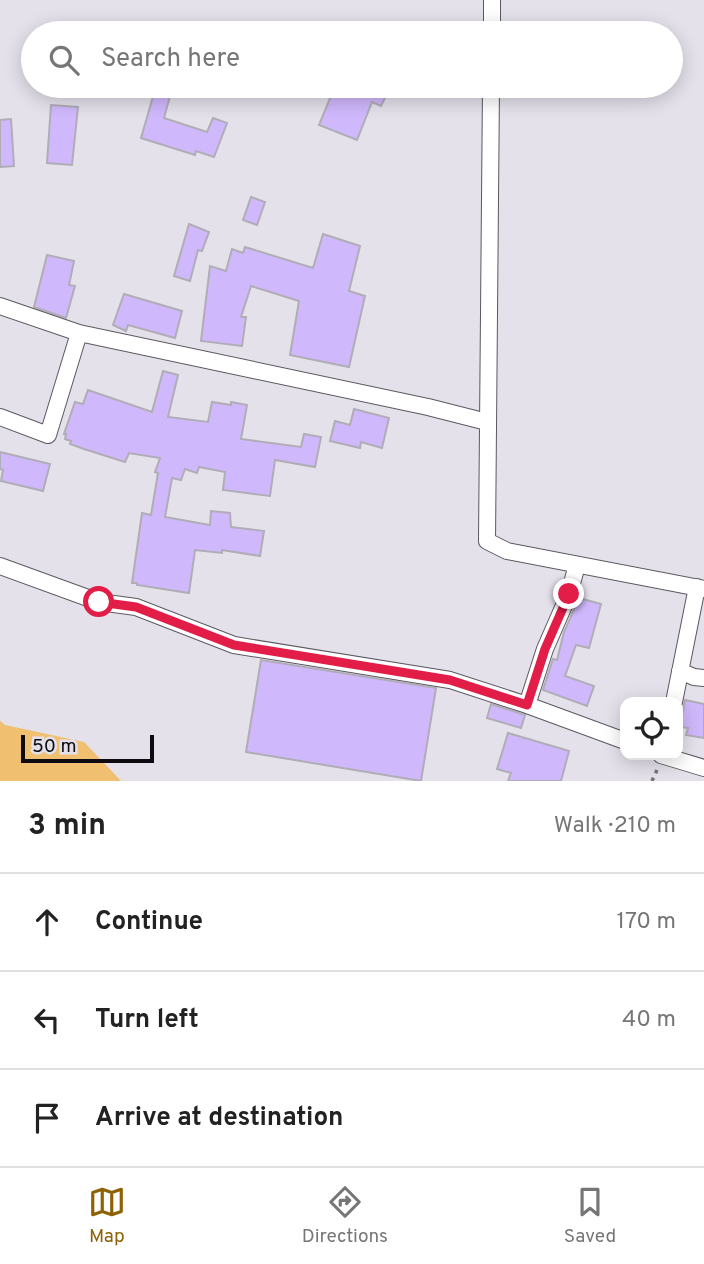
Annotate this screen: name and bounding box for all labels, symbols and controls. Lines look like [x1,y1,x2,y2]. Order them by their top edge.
search box [21,21,683,98]
icon: search [45,41,83,79]
text: Search here [101,43,240,76]
route end [553,578,584,609]
route start [83,586,114,617]
map controls [620,697,683,760]
button: locate [620,697,683,760]
scale bar [21,732,154,764]
text: 50 m [32,735,77,759]
text: 3 min [28,808,106,845]
text: Walk · 210 m [554,812,676,841]
icon: ahead [28,903,66,941]
text: Continue [95,906,203,939]
text: 170 m [617,908,676,937]
icon: left [28,1001,66,1039]
text: Turn left [95,1004,199,1037]
text: 40 m [622,1006,676,1035]
icon: arrive [28,1099,66,1137]
text: Arrive at destination [95,1102,343,1135]
tab: Map [88,1183,126,1249]
tab: Directions [302,1183,388,1249]
tab: Saved [564,1183,616,1249]

